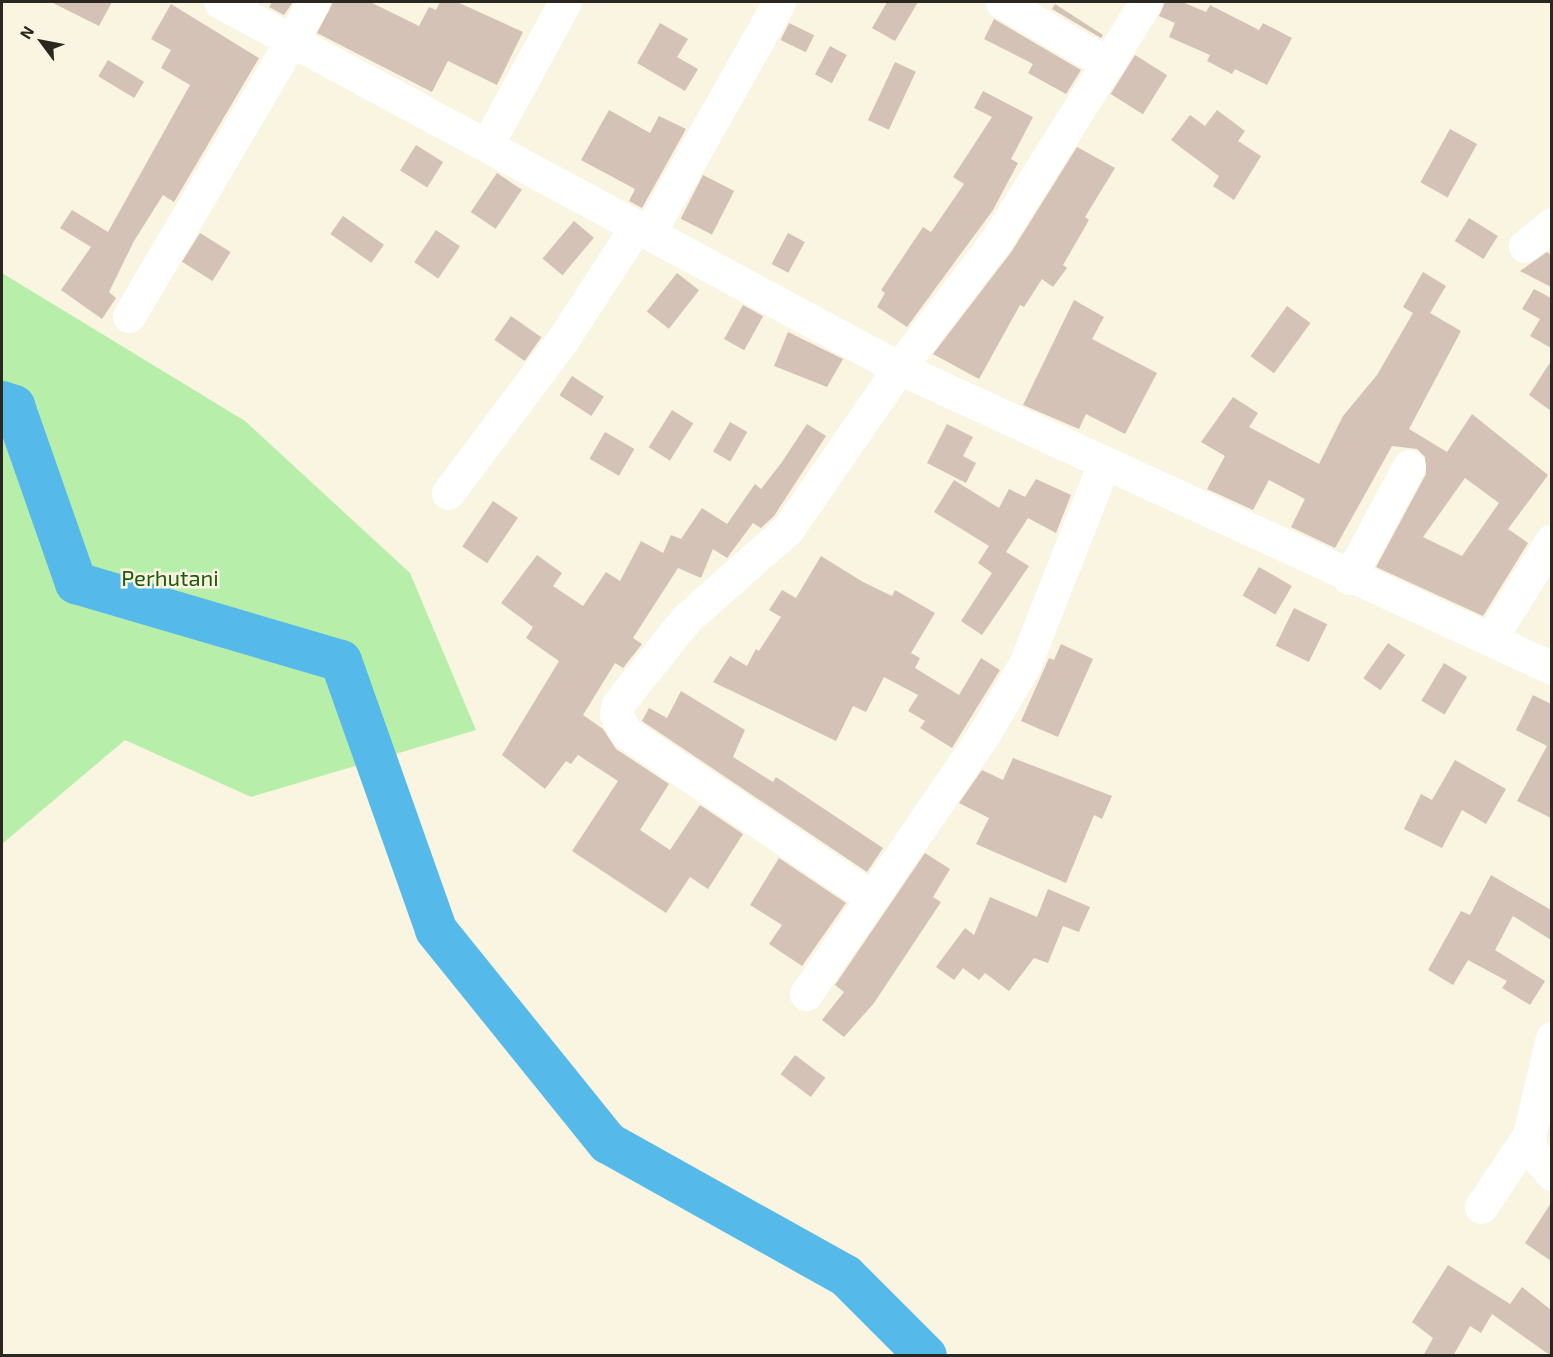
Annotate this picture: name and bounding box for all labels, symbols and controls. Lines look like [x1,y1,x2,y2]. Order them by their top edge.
north arrow [12,12,72,72]
text: N [15,22,37,42]
park label: Perhutani [121,565,219,591]

